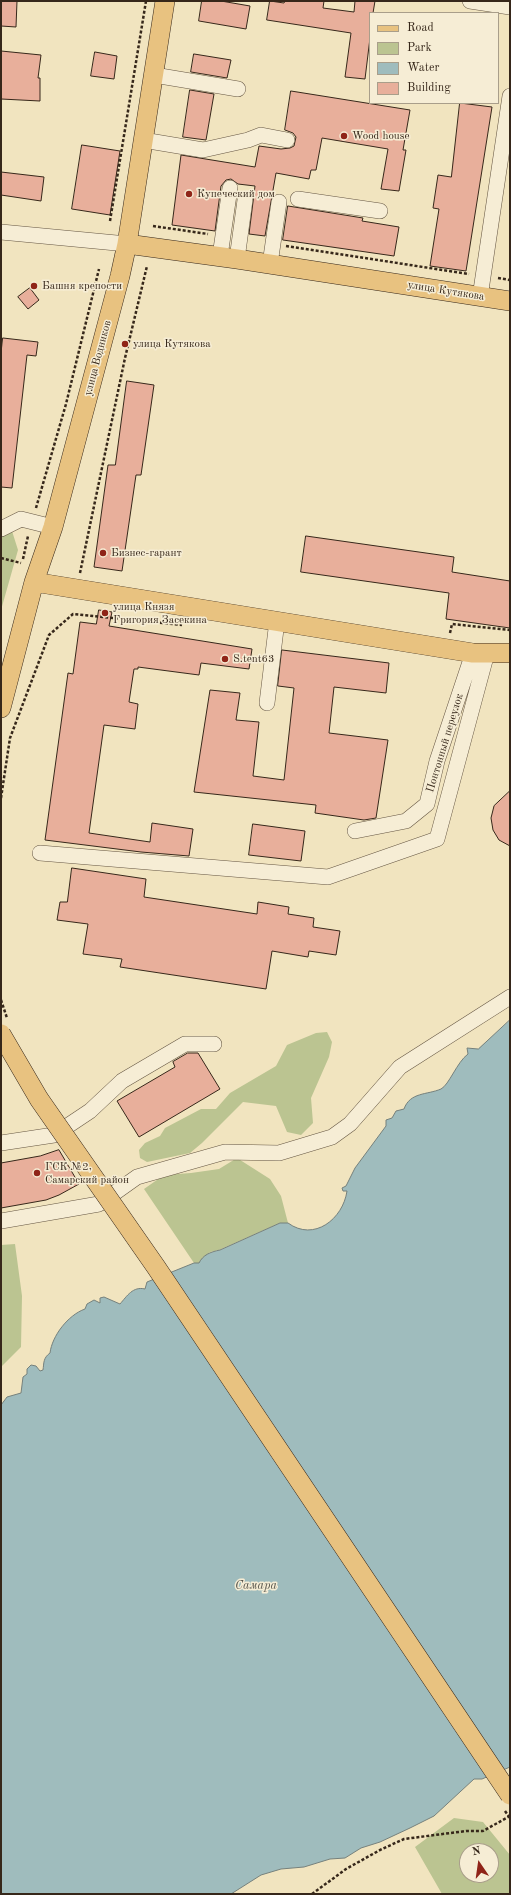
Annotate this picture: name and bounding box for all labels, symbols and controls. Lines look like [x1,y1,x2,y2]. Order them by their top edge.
legend [369,12,499,104]
text: Road [407,22,434,34]
text: Park [407,42,432,54]
text: Water [407,62,439,74]
text: Building [407,82,451,94]
place label: Wood house [352,129,410,143]
marker: Wood house [339,131,349,141]
place label: Купеческий дом [197,187,275,201]
marker: Купеческий дом [184,189,194,199]
street label: улица Кутякова [407,278,485,304]
place label: Башня крепости [42,279,122,293]
marker: Башня крепости [29,281,39,291]
street label: улица Водников [82,319,114,397]
place label: улица Кутякова [133,337,211,351]
marker: улица Кутякова [120,339,130,349]
place label: Бизнес-гарант [111,546,182,560]
marker: Бизнес-гарант [98,548,108,558]
place label: улица Князя Григория Засекина [113,600,207,626]
marker: улица Князя Григория Засекина [100,608,110,618]
place label: S.tent63 [233,652,274,666]
marker: S.tent63 [220,654,230,664]
street label: Понтонный переулок [424,692,466,794]
place label: ГСК №2, Самарский район [45,1160,129,1186]
marker: ГСК №2, Самарский район [32,1168,42,1178]
water label: Самара [235,1579,277,1593]
north arrow [459,1843,499,1883]
text: N [471,1845,482,1858]

